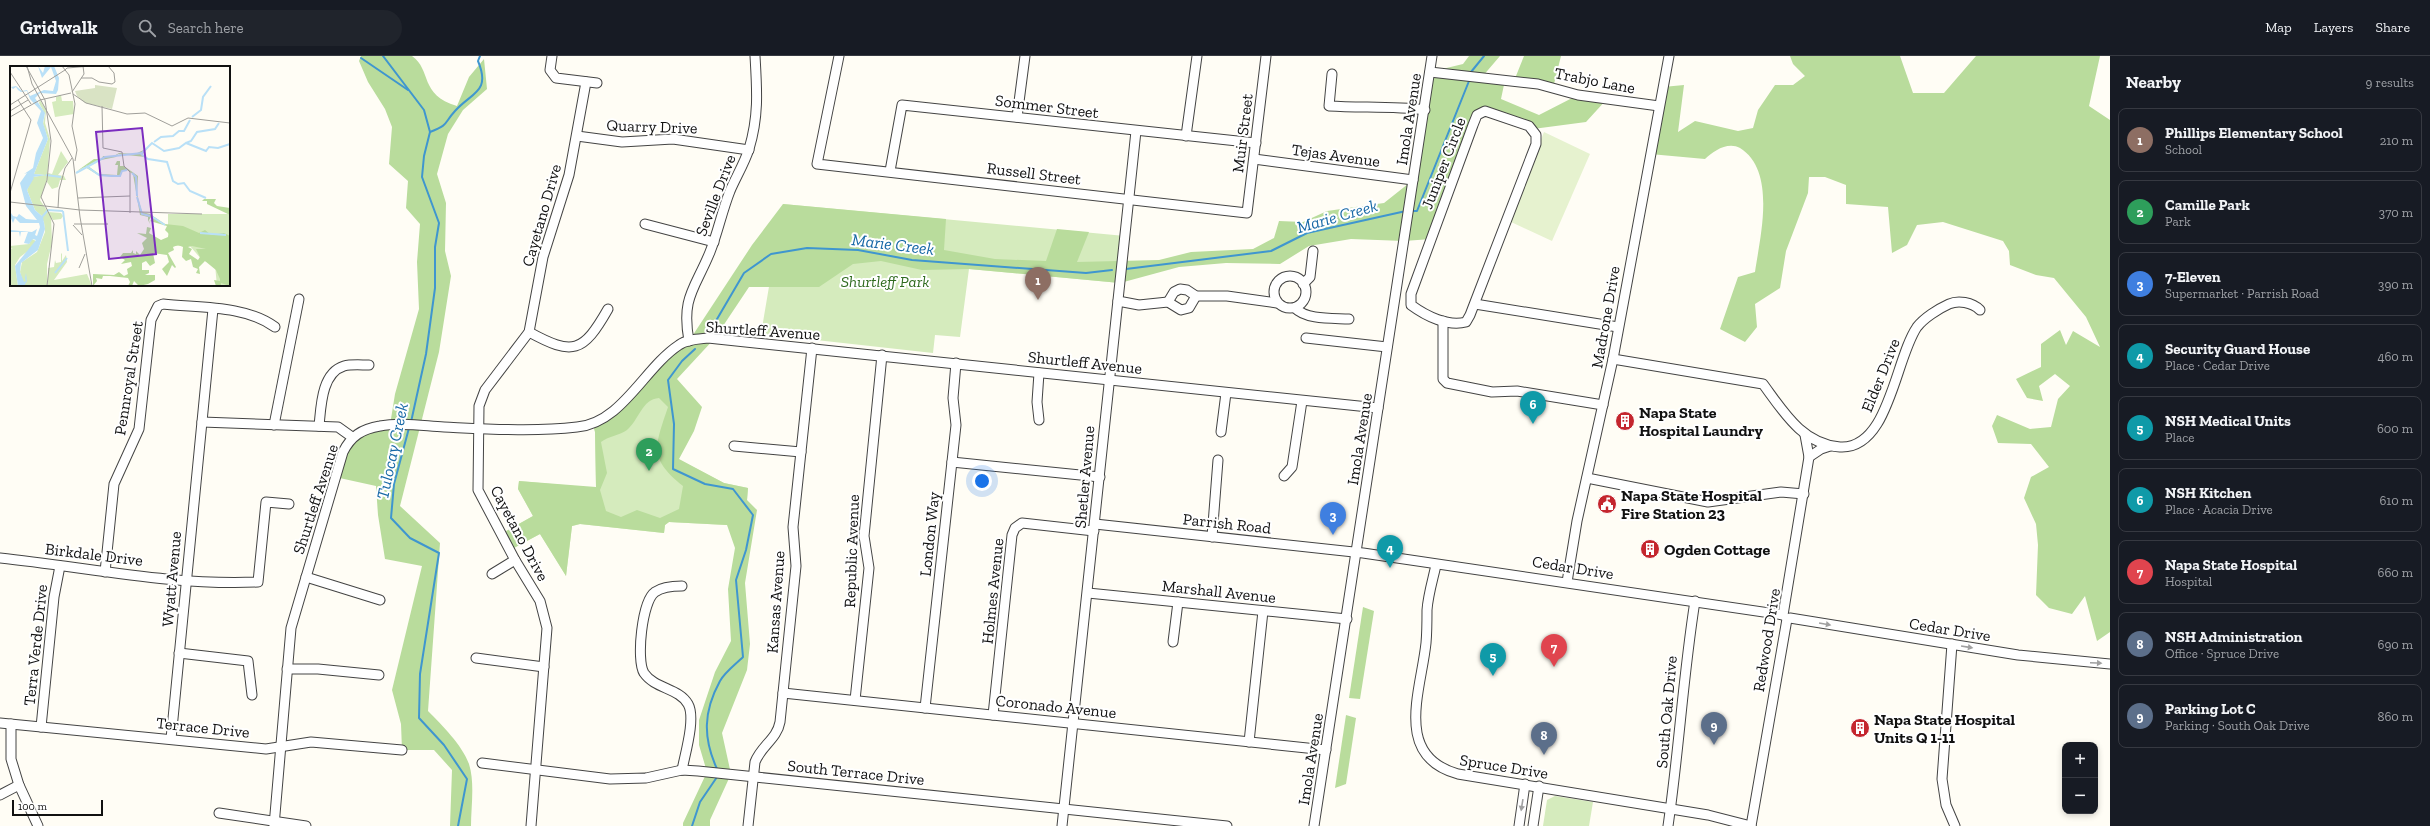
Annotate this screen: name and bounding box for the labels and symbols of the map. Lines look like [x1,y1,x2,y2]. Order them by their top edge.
street label: Trabjo Lane [1553,63,1637,98]
inset map [10,66,230,286]
street label: Imola Avenue [1392,72,1425,166]
street label: Sommer Street [994,91,1100,122]
street label: Muir Street [1228,92,1257,174]
street label: Quarry Drive [606,115,698,138]
street label: Juniper Circle [1417,115,1470,212]
street label: Tejas Avenue [1291,140,1381,171]
street label: Seville Drive [691,152,740,239]
street label: Russell Street [986,158,1082,189]
street label: Cayetano Drive [518,162,565,268]
water label: Marie Creek [1294,195,1380,237]
water label: Marie Creek [851,229,936,259]
street label: Madrone Drive [1587,265,1624,370]
pin: 1 [1025,267,1051,300]
park label: Shurtleff Park [841,272,929,291]
street label: Shurtleff Avenue [705,317,821,344]
street label: Pennroyal Street [110,320,147,437]
street label: Elder Drive [1857,336,1904,415]
street label: Shurtleff Avenue [1027,347,1143,378]
pin: 6 [1520,391,1546,424]
street label: Imola Avenue [1343,392,1376,486]
water label: Tulocay Creek [372,401,412,501]
place label: Napa State Hospital Laundry [1639,403,1764,440]
building icon: Napa State Hospital Laundry [1614,410,1636,432]
street label: Shetler Avenue [1071,425,1098,529]
pin: 2 [636,438,662,471]
street label: Shurtleff Avenue [289,442,342,557]
your location [972,471,992,491]
street label: Cayetano Drive [486,482,553,584]
place label: Napa State Hospital Fire Station 23 [1621,486,1762,523]
street label: London Way [916,490,943,577]
public building icon: Napa State Hospital Fire Station 23 [1596,493,1618,515]
street label: Republic Avenue [840,494,863,608]
pin: 3 [1320,502,1346,535]
street label: Parrish Road [1182,509,1272,538]
street label: Wyatt Avenue [158,530,185,628]
pin: 4 [1377,535,1403,568]
street label: Holmes Avenue [977,537,1008,645]
building icon: Ogden Cottage [1639,538,1661,560]
street label: Birkdale Drive [44,539,144,570]
place label: Ogden Cottage [1664,540,1770,559]
street label: Kansas Avenue [762,550,789,654]
street label: Cedar Drive [1531,552,1615,583]
street label: Marshall Avenue [1161,576,1277,607]
street label: Terra Verde Drive [20,583,51,707]
street label: Redwood Drive [1749,587,1784,693]
street label: Cedar Drive [1908,614,1992,645]
one-way arrow [1819,622,1831,628]
pin: 7 [1541,634,1567,667]
pin: 5 [1480,643,1506,676]
one-way arrow [1961,644,1973,650]
street label: South Oak Drive [1652,655,1681,769]
one-way arrow [2090,660,2102,667]
street label: Coronado Avenue [995,691,1117,722]
place label: Napa State Hospital Units Q 1-11 [1874,710,2015,747]
street label: Imola Avenue [1294,712,1327,806]
pin: 9 [1701,712,1727,745]
street label: Terrace Drive [155,713,251,742]
building icon: Napa State Hospital Units Q 1-11 [1849,717,1871,739]
pin: 8 [1531,722,1557,755]
street label: Spruce Drive [1458,750,1549,783]
street label: South Terrace Drive [787,756,925,789]
scale bar [12,798,103,817]
one-way arrow [1519,799,1525,811]

